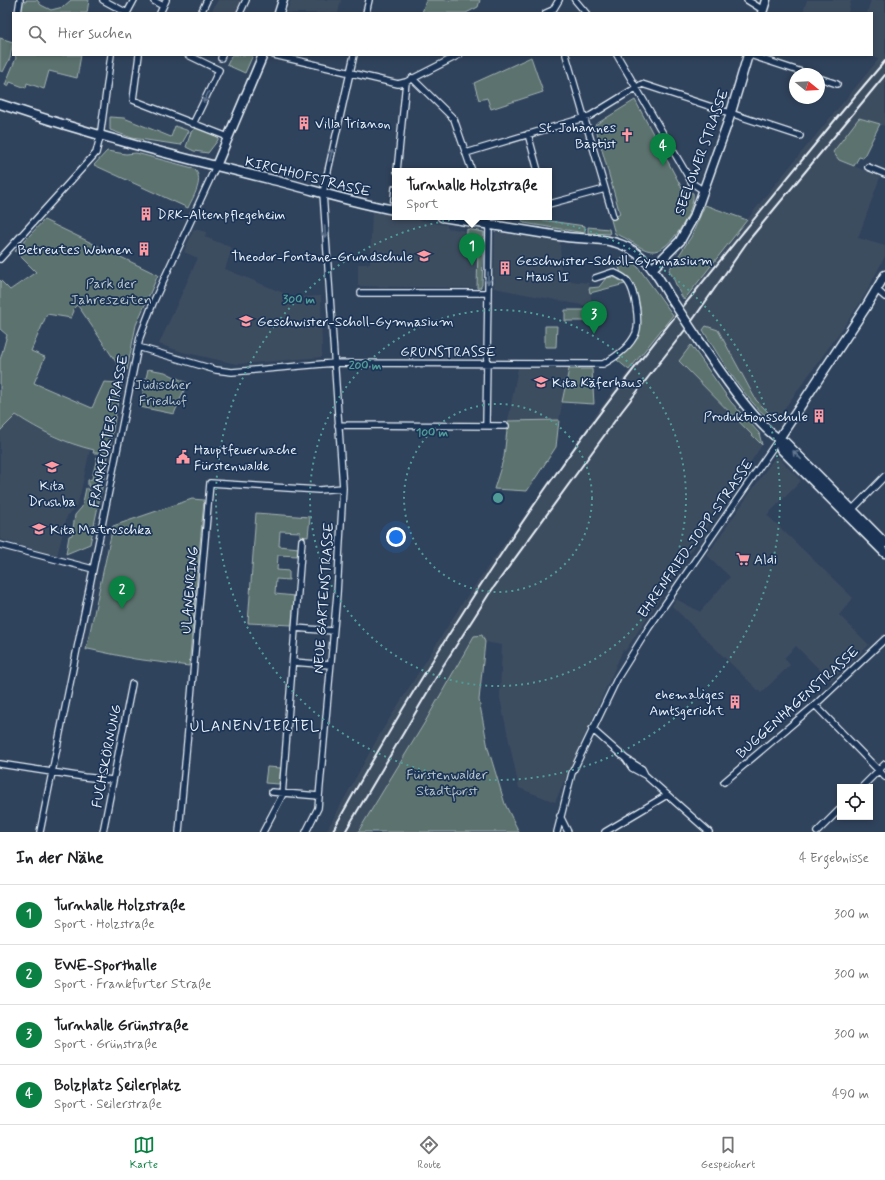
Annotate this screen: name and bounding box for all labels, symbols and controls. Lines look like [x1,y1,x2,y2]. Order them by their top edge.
search box [12,12,873,56]
icon: search [26,23,48,45]
text: Hier suchen [58,24,132,44]
north arrow [789,68,825,104]
street label: SEELOWER STRASSE [671,87,733,218]
one-way arrow [202,91,209,103]
building icon: Villa Trianon [296,115,312,131]
place label: Villa Trianon [315,115,390,133]
place label: St. Johannes Baptist [539,119,616,153]
church icon: St. Johannes Baptist [619,127,635,143]
pin: 4 [650,133,676,166]
one-way arrow [328,149,336,162]
street label: KIRCHHOFSTRASSE [243,153,372,201]
popup [392,168,552,220]
text: Turnhalle Holzstraße [406,176,538,196]
text: Sport [406,196,439,213]
building icon: DRK-Altenpflegeheim [138,206,154,222]
place label: DRK-Altenpflegeheim [157,206,285,224]
one-way arrow [322,225,329,238]
pin: 1 [459,233,485,266]
place label: Betreutes Wohnen [17,241,133,259]
building icon: Betreutes Wohnen [136,241,152,257]
place label: Theodor-Fontane-Grundschule [231,248,413,266]
school or university icon: Theodor-Fontane-Grundschule [416,248,432,264]
place label: Geschwister-Scholl-Gymnasium - Haus II [516,252,713,286]
building icon: Geschwister-Scholl-Gymnasium - Haus II [497,260,513,276]
one-way arrow [484,271,492,284]
park label: Park der Jahreszeiten [70,275,152,309]
text: 300 m [283,292,316,308]
pin: 3 [581,301,607,334]
school or university icon: Geschwister-Scholl-Gymnasium [238,313,254,329]
place label: Geschwister-Scholl-Gymnasium [257,313,454,331]
street label: GRÜNSTRASSE [400,343,496,361]
street label: FRANKFURTER STRASSE [85,353,133,509]
text: 200 m [349,358,382,374]
school or university icon: Kita Käferhaus [533,374,549,390]
place label: Kita Käferhaus [552,374,642,392]
park label: Jüdischer Friedhof [135,376,191,410]
place label: Produktionsschule [703,408,808,426]
building icon: Produktionsschule [811,408,827,424]
text: 100 m [416,425,449,441]
place label: Hauptfeuerwache Fürstenwalde [194,441,297,475]
public building icon: Hauptfeuerwache Fürstenwalde [175,449,191,465]
one-way arrow [793,450,802,460]
street label: EHRENFRIED-JOPP-STRASSE [634,456,758,622]
school or university icon: Kita Drushba [44,459,60,475]
place label: Kita Drushba [28,477,76,511]
centre of rings [491,491,505,505]
school or university icon: Kita Matroschka [31,521,47,537]
place label: Kita Matroschka [50,521,152,539]
street label: NEUE GARTENSTRASSE [310,522,338,674]
your location [386,527,406,547]
street label: ULANENRING [177,545,203,635]
supermarket icon: Aldi [735,551,751,567]
place label: Aldi [754,551,777,569]
pin: 2 [109,576,135,609]
street label: BUGGENHAGENSTRASSE [732,643,863,763]
place label: ehemaliges Amtsgericht [649,686,725,720]
building icon: ehemaliges Amtsgericht [727,694,743,710]
street label: FUCHSKÖRNUNG [88,703,126,809]
district label: ULANENVIERTEL [190,717,320,737]
park label: Fürstenwalder Stadtforst [406,766,488,802]
map controls [837,784,873,820]
button: locate [837,784,873,820]
text: In der Nähe [16,847,104,869]
text: 4 Ergebnisse [799,850,869,867]
text: Turnhalle Holzstraße [54,896,185,916]
text: 1 [26,906,32,923]
text: 300 m [834,906,869,923]
text: Sport · Holzstraße [54,916,155,933]
text: EWE-Sporthalle [54,956,157,976]
text: 2 [26,966,32,983]
text: 300 m [834,966,869,983]
text: Sport · Frankfurter Straße [54,976,212,993]
text: Turnhalle Grünstraße [54,1016,189,1036]
text: 3 [26,1026,32,1043]
text: 300 m [834,1026,869,1043]
text: Sport · Grünstraße [54,1036,157,1053]
text: Bolzplatz Seilerplatz [54,1076,181,1096]
text: 4 [25,1086,33,1103]
text: 490 m [832,1086,869,1103]
text: Sport · Seilerstraße [54,1096,162,1113]
tab: Karte [130,1134,158,1172]
tab: Route [417,1134,441,1172]
tab: Gespeichert [701,1134,755,1172]

